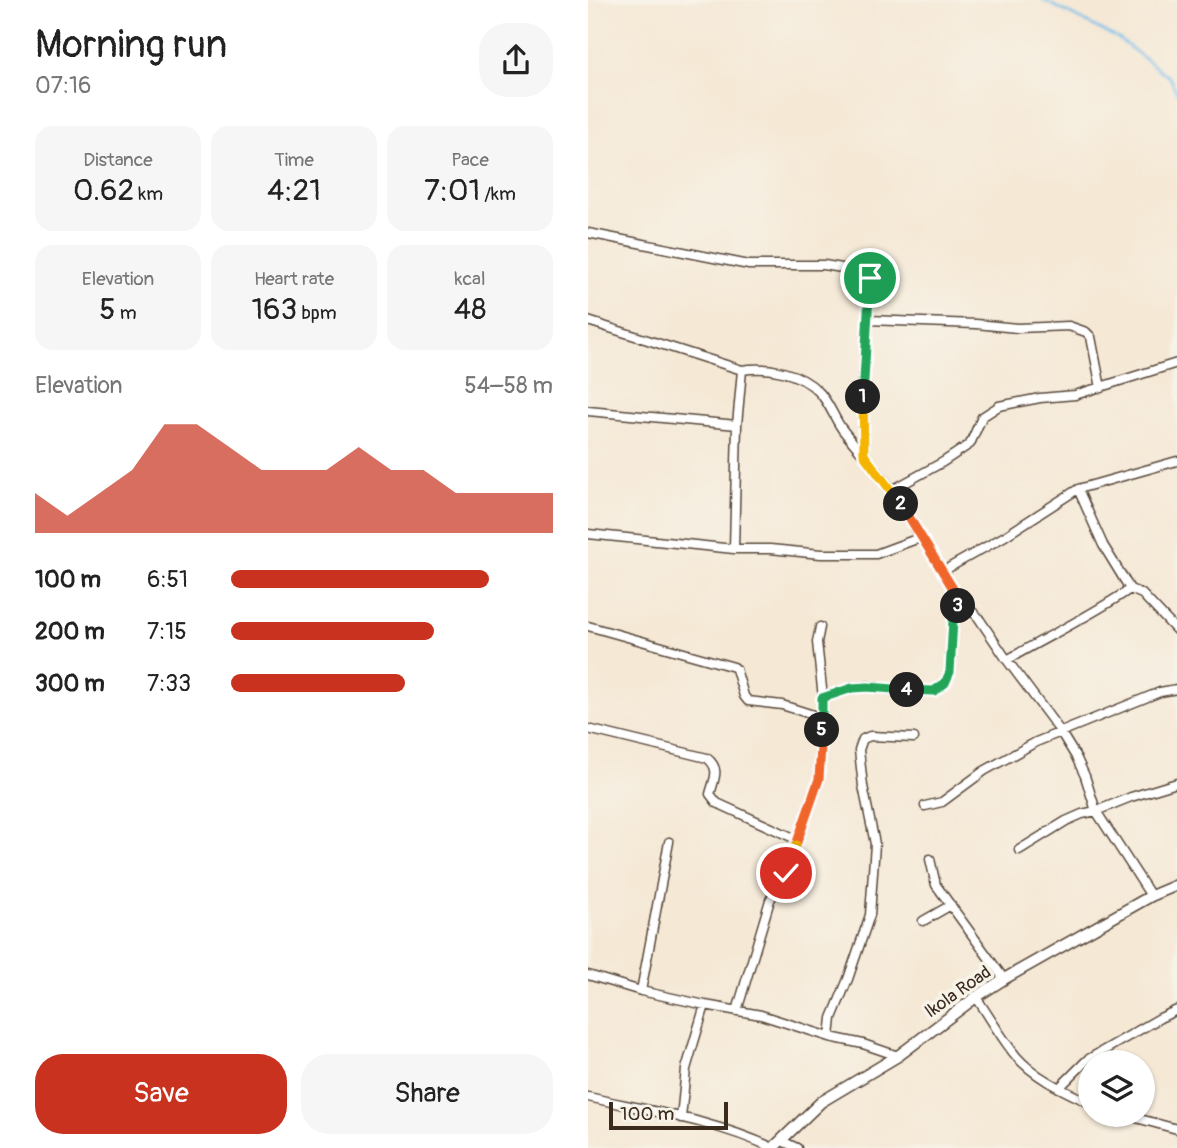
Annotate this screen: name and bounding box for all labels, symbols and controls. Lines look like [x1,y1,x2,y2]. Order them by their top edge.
text: Morning run [35,21,227,69]
button: share [479,23,553,97]
text: 07:16 [35,71,91,100]
text: Distance [83,148,153,172]
text: Time [274,148,314,172]
text: Pace [451,148,489,172]
text: 0.62 [73,172,134,209]
text: 4:21 [267,172,321,209]
text: 7:01 [424,172,480,209]
text: km [134,182,163,206]
text: /km [480,182,516,206]
pin [840,248,900,308]
icon: arrive [851,259,889,297]
text: Elevation [82,267,154,291]
text: Heart rate [254,267,334,291]
text: kcal [455,267,485,291]
text: 5 [99,291,116,328]
text: 163 [251,291,297,328]
text: 48 [454,291,486,328]
text: m [116,301,137,325]
text: bpm [297,301,337,325]
text: Elevation [35,371,123,400]
text: 54–58 m [464,371,553,400]
pin: 1 [846,380,880,414]
text: 1 [859,384,866,408]
pin: 2 [884,486,918,522]
text: 2 [895,491,906,515]
text: 100 m [35,565,101,594]
text: 6:51 [147,565,188,594]
pin: 3 [940,588,976,624]
text: 3 [952,593,963,617]
text: 200 m [35,617,105,646]
text: 7:15 [147,617,187,646]
text: 300 m [35,669,105,698]
text: 7:33 [147,669,191,698]
pin: 4 [890,672,924,708]
text: 4 [901,677,912,701]
pin: 5 [804,712,840,748]
text: 5 [816,717,827,741]
pin [756,843,816,903]
icon: check [767,854,805,892]
street label: Ikola Road [920,961,996,1023]
map controls [1078,1050,1155,1127]
button: layers [1078,1050,1155,1127]
button: Save [35,1054,287,1134]
button: Share [301,1054,553,1134]
scale bar [609,1099,728,1131]
text: 100 m [620,1102,674,1126]

